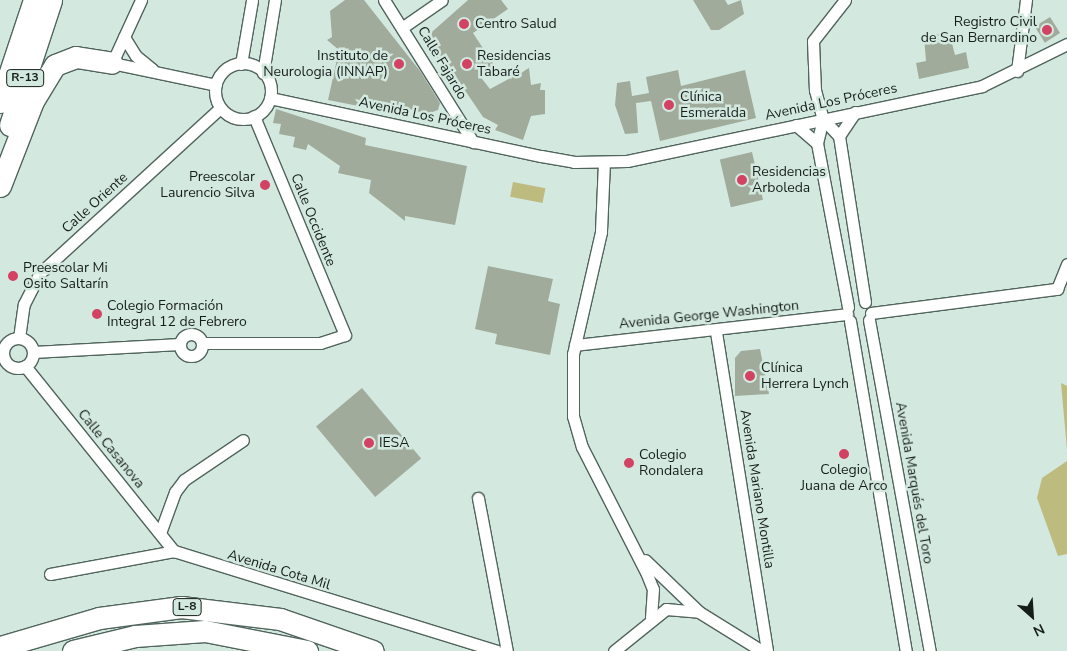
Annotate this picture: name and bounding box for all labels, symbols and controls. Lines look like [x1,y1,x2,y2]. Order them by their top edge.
place label: Registro Civil de San Bernardino [921,14,1037,46]
place label: Centro Salud [475,16,557,32]
marker: Centro Salud [457,17,471,31]
street label: Calle Fajardo [414,23,470,103]
marker: Registro Civil de San Bernardino [1041,24,1053,36]
place label: Instituto de Neurologia (INNAP) [263,48,388,80]
place label: Residencias Tabaré [477,48,551,80]
marker: Instituto de Neurologia (INNAP) [392,57,406,71]
marker: Residencias Tabaré [461,58,473,70]
road number: R-13 [5,68,45,88]
street label: Avenida Los Próceres [763,80,899,124]
place label: Clínica Esmeralda [680,89,746,121]
street label: Avenida Los Próceres [357,94,493,138]
marker: Clínica Esmeralda [662,98,676,112]
place label: Residencias Arboleda [752,164,826,196]
street label: Calle Oriente [59,169,131,237]
place label: Preescolar Laurencio Silva [160,169,255,202]
street label: Calle Occidente [287,171,339,269]
marker: Residencias Arboleda [736,174,748,186]
marker: Preescolar Laurencio Silva [259,179,271,191]
place label: Preescolar Mi Osito Saltarín [23,260,109,292]
marker: Preescolar Mi Osito Saltarín [7,270,19,282]
street label: Avenida George Washington [618,297,800,333]
place label: Colegio Formación Integral 12 de Febrero [107,298,247,331]
marker: Colegio Formación Integral 12 de Febrero [91,308,103,320]
place label: Clínica Herrera Lynch [761,360,849,392]
marker: Clínica Herrera Lynch [743,369,757,383]
street label: Avenida Marqués del Toro [891,401,937,565]
street label: Calle Casanova [74,406,148,492]
street label: Avenida Mariano Montilla [736,408,778,570]
place label: IESA [379,435,409,451]
marker: IESA [363,437,375,449]
place label: Colegio Rondalera [639,447,703,480]
marker: Colegio Juana de Arco [838,448,850,460]
marker: Colegio Rondalera [623,457,635,469]
place label: Colegio Juana de Arco [800,462,888,494]
street label: Avenida Cota Mil [226,546,332,594]
north arrow [1007,591,1057,641]
road number: L-8 [172,598,202,616]
text: N [1030,619,1048,641]

